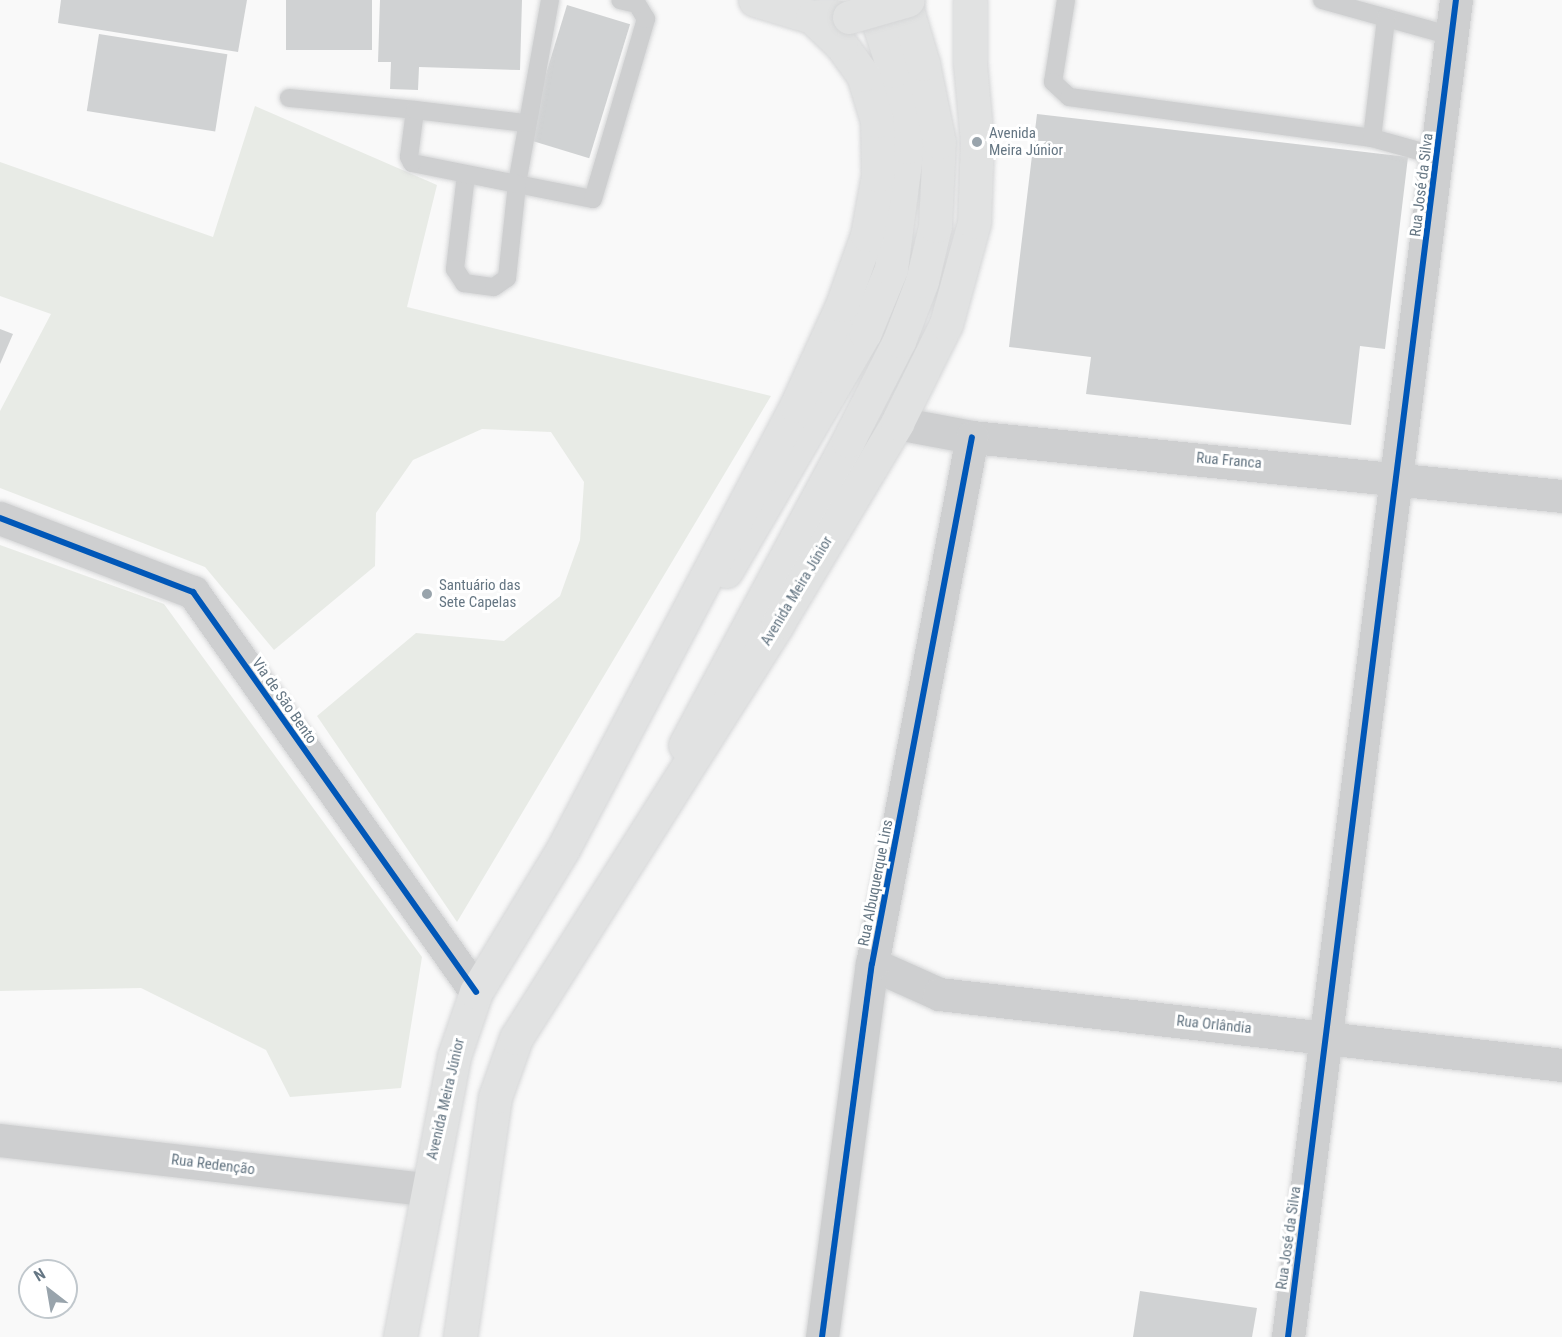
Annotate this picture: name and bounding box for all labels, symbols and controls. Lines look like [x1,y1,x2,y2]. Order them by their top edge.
place label: Avenida Meira Júnior [989,124,1063,159]
street label: Rua José da Silva [1407,132,1437,238]
marker: Avenida Meira Júnior [970,135,984,149]
street label: Rua Franca [1195,449,1263,473]
street label: Avenida Meira Júnior [757,533,837,649]
place label: Santuário das Sete Capelas [439,576,521,611]
marker: Santuário das Sete Capelas [420,587,434,601]
street label: Via de São Bento [248,655,320,747]
street label: Rua Albuquerque Lins [855,818,897,948]
street label: Rua Orlândia [1176,1012,1252,1038]
street label: Avenida Meira Júnior [423,1036,469,1162]
street label: Rua Redenção [170,1151,256,1179]
street label: Rua José da Silva [1273,1185,1305,1291]
north arrow [18,1259,78,1319]
text: N [30,1264,49,1286]

